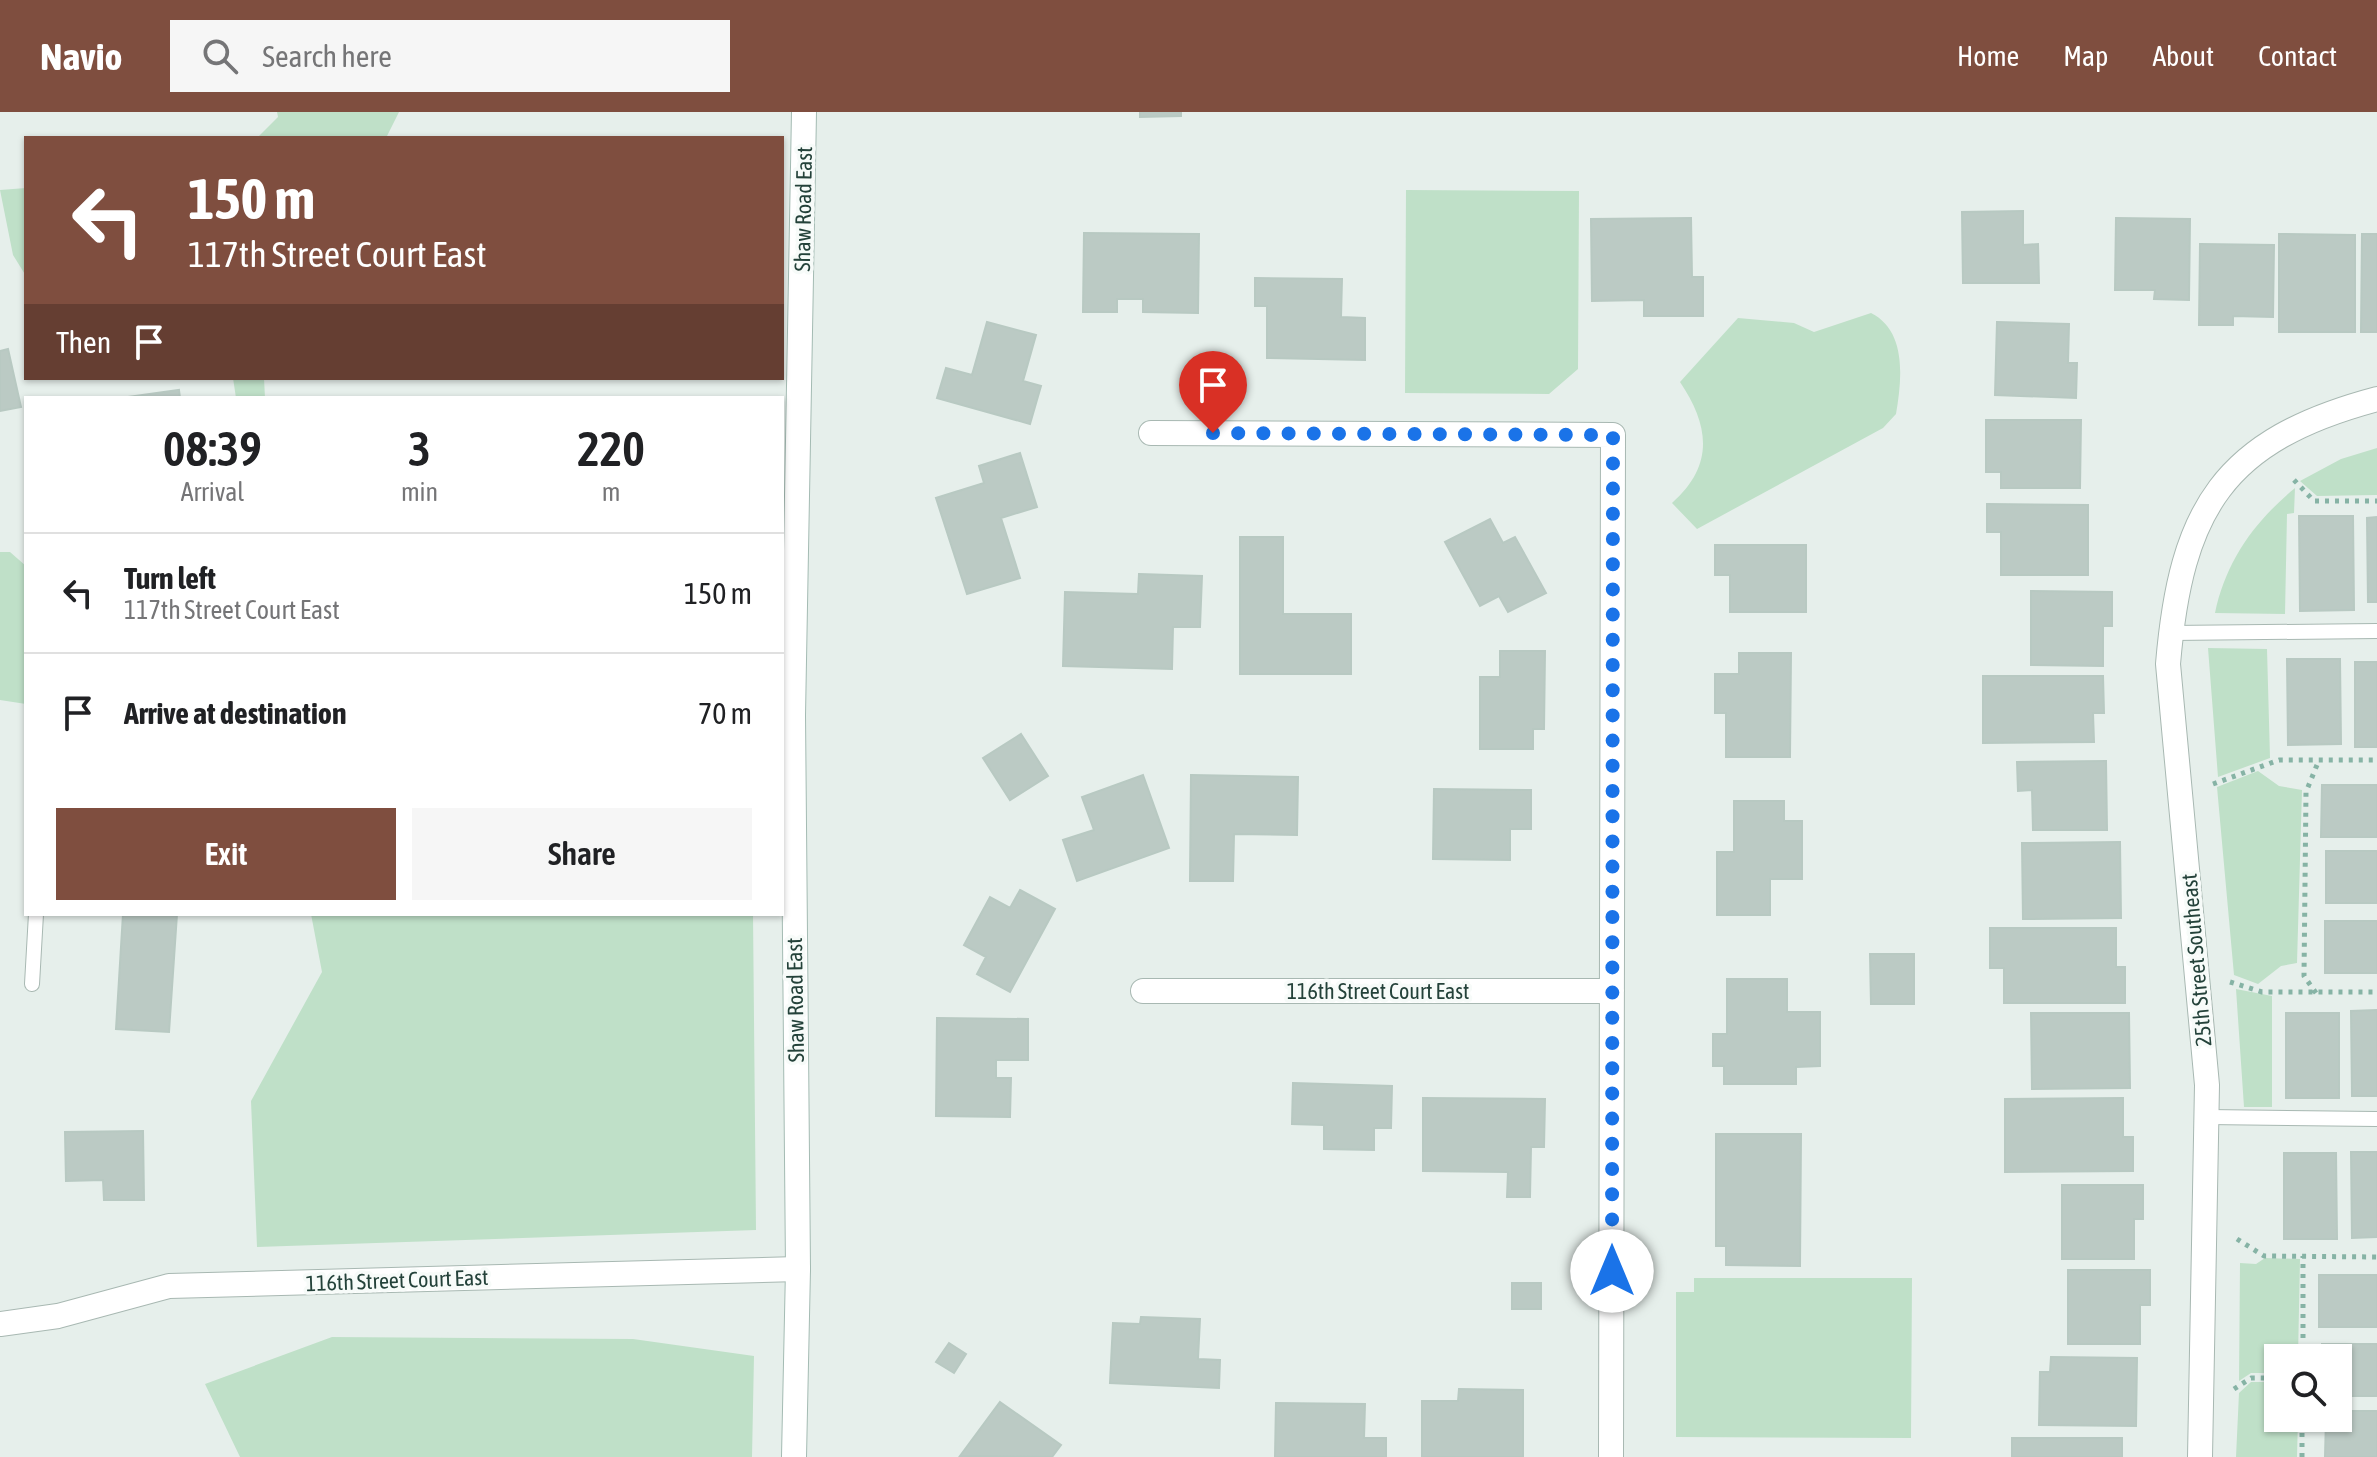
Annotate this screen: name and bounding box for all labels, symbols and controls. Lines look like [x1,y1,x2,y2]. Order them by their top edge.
search box [170,20,730,92]
icon: search [198,34,242,78]
text: Navio [40,35,122,78]
text: Search here [262,39,392,73]
text: Home [1957,40,2019,72]
text: Map [2063,40,2108,72]
text: About [2152,40,2214,72]
text: Contact [2258,40,2337,72]
street label: Shaw Road East [789,146,817,272]
text: 150 m [188,167,315,231]
icon: left [56,168,160,272]
text: 117th Street Court East [188,233,487,275]
icon: arrive [127,320,171,364]
text: Then [56,325,111,359]
pin [1179,351,1247,433]
icon: arrive [1191,363,1235,407]
text: 08:39 [163,421,262,476]
text: 3 [408,421,431,476]
text: 220 [577,421,645,476]
text: Arrival [181,477,244,507]
text: min [401,477,438,507]
text: m [602,477,620,507]
text: Turn left [124,561,216,595]
icon: left [56,571,100,615]
text: 150 m [684,576,752,610]
text: 117th Street Court East [124,595,340,625]
icon: arrive [56,691,100,735]
text: Arrive at destination [124,696,346,730]
text: 70 m [698,696,752,730]
button: Exit [56,808,396,900]
button: Share [412,808,752,900]
street label: 25th Street Southeast [2175,872,2217,1048]
street label: Shaw Road East [781,937,809,1063]
street label: 116th Street Court East [1287,978,1469,1004]
position arrow [1570,1229,1654,1313]
street label: 116th Street Court East [305,1264,489,1296]
map controls [2264,1344,2352,1432]
button: search [2264,1344,2352,1432]

